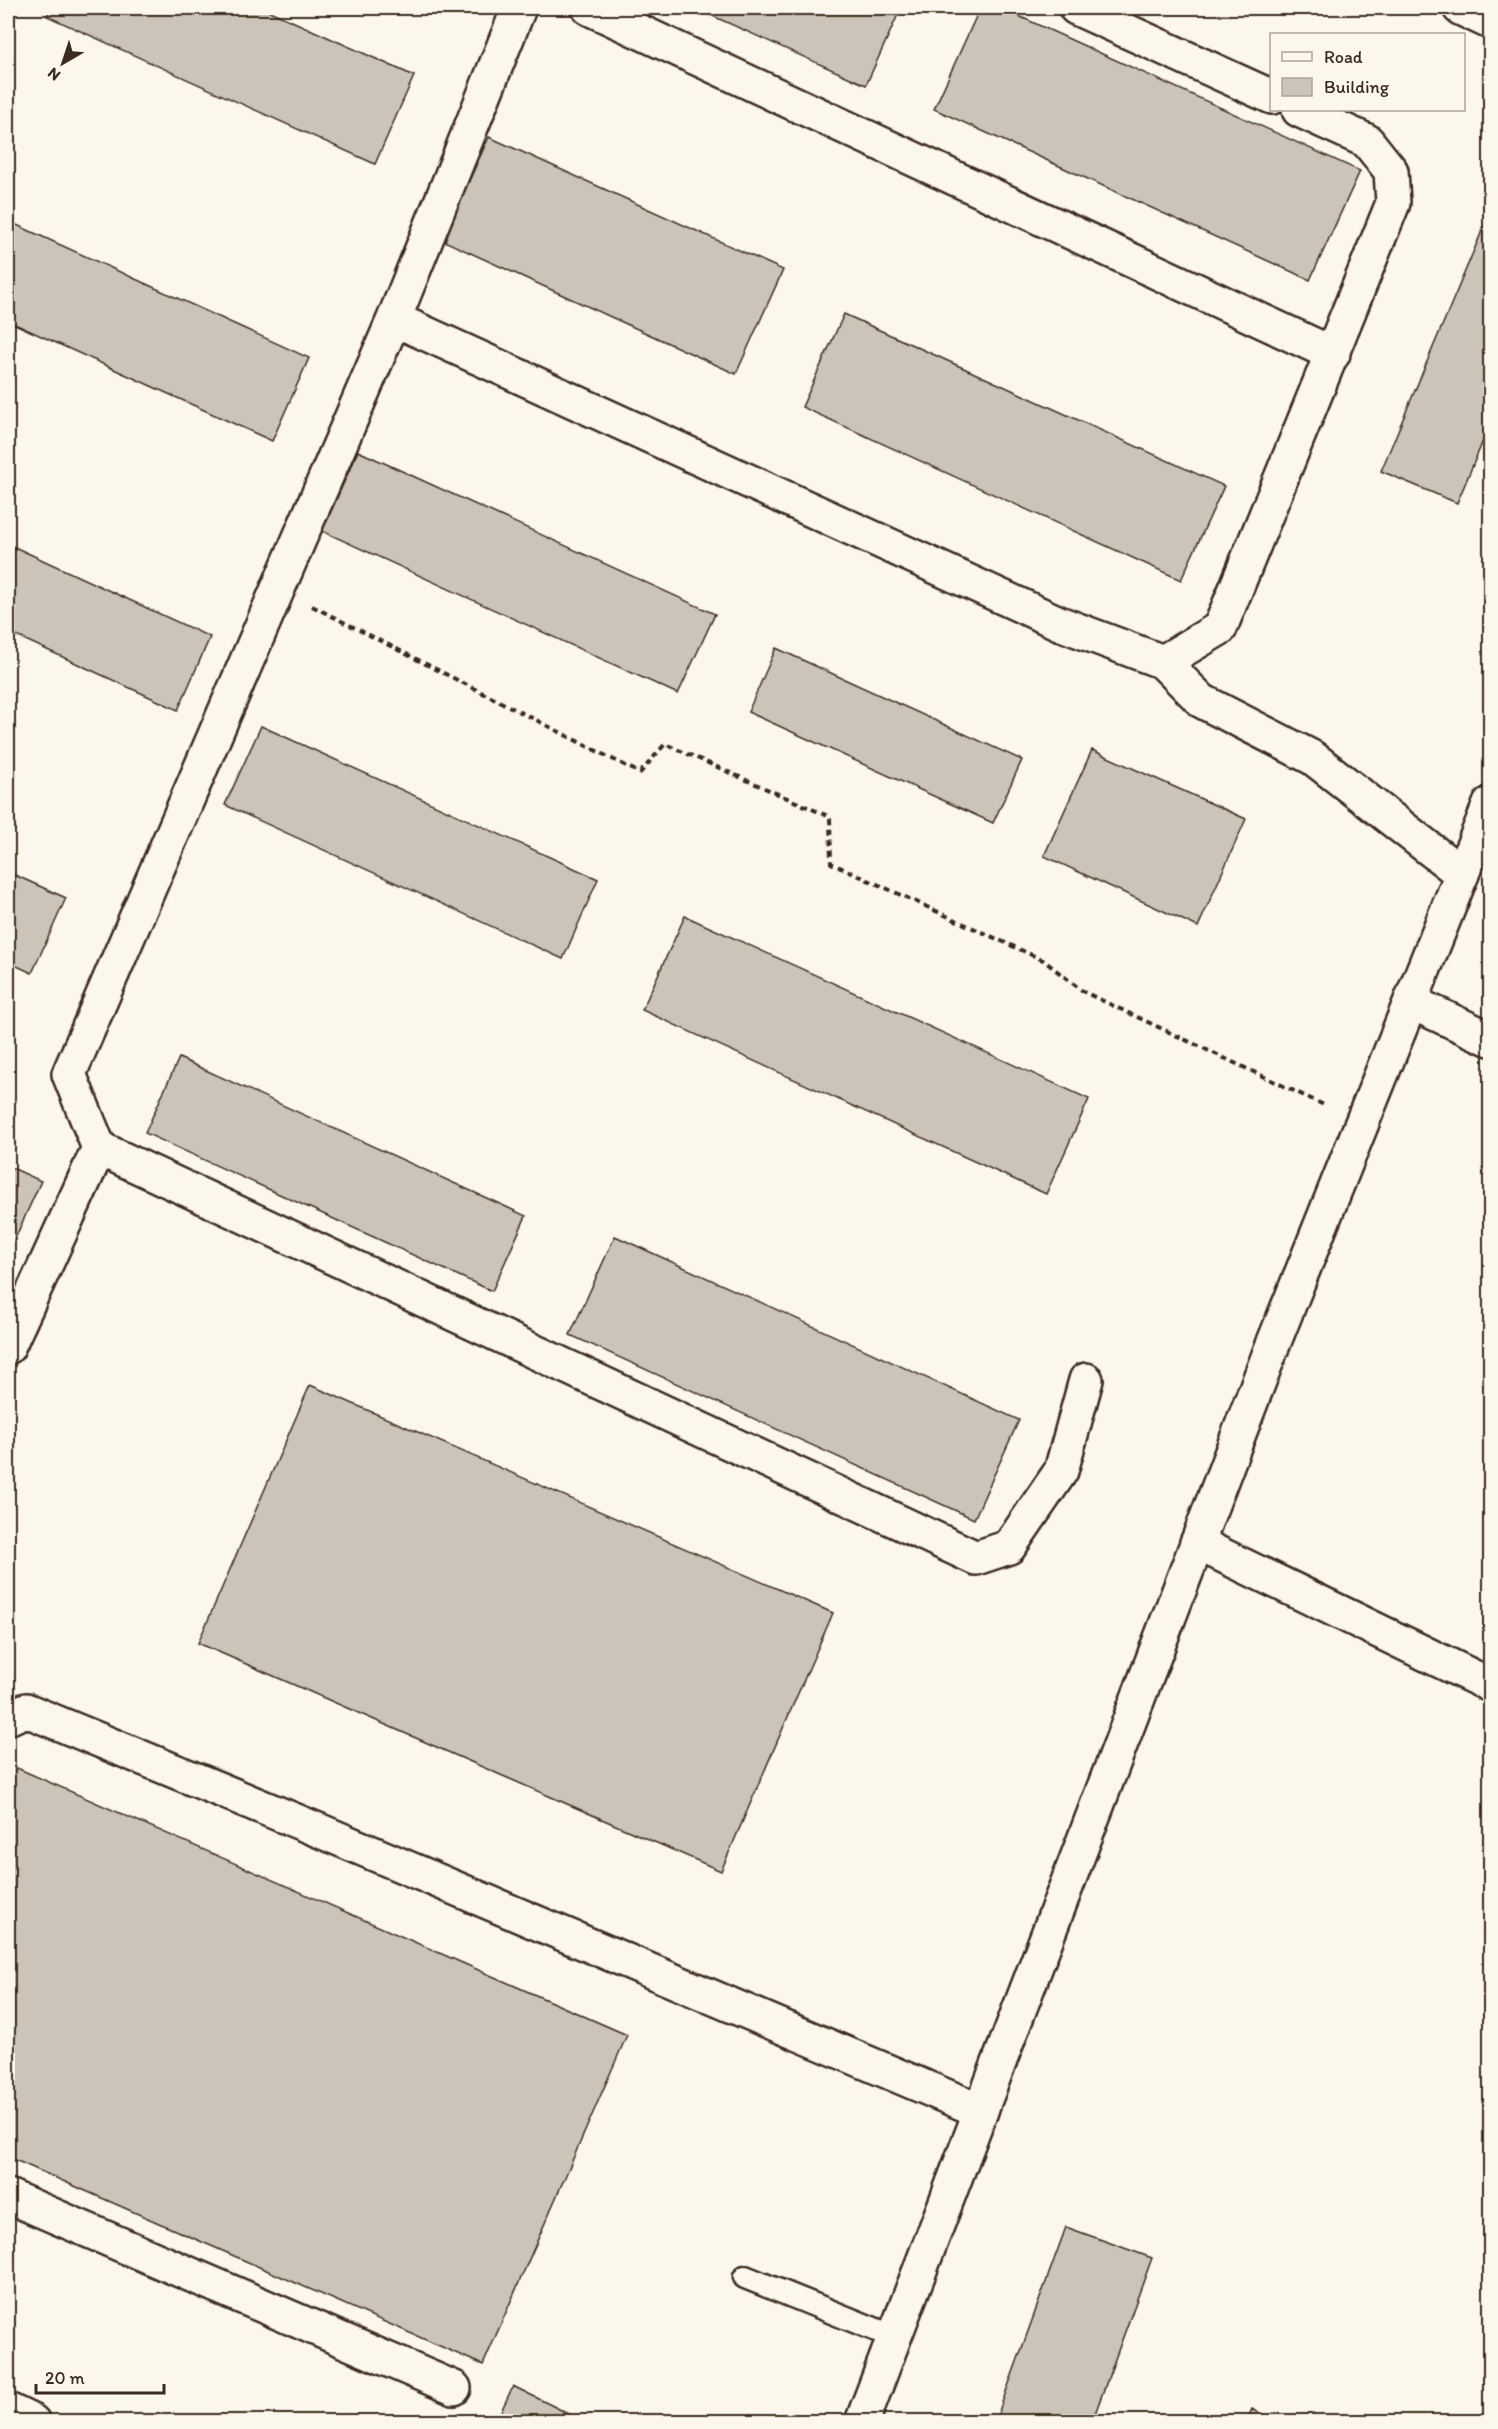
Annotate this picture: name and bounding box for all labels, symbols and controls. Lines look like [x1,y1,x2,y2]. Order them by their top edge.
north arrow [33,33,93,93]
legend [1270,33,1465,111]
text: Road [1324,46,1363,68]
text: N [44,63,64,85]
text: Building [1324,76,1390,98]
scale bar [36,2357,164,2395]
text: 20 m [45,2367,85,2389]

